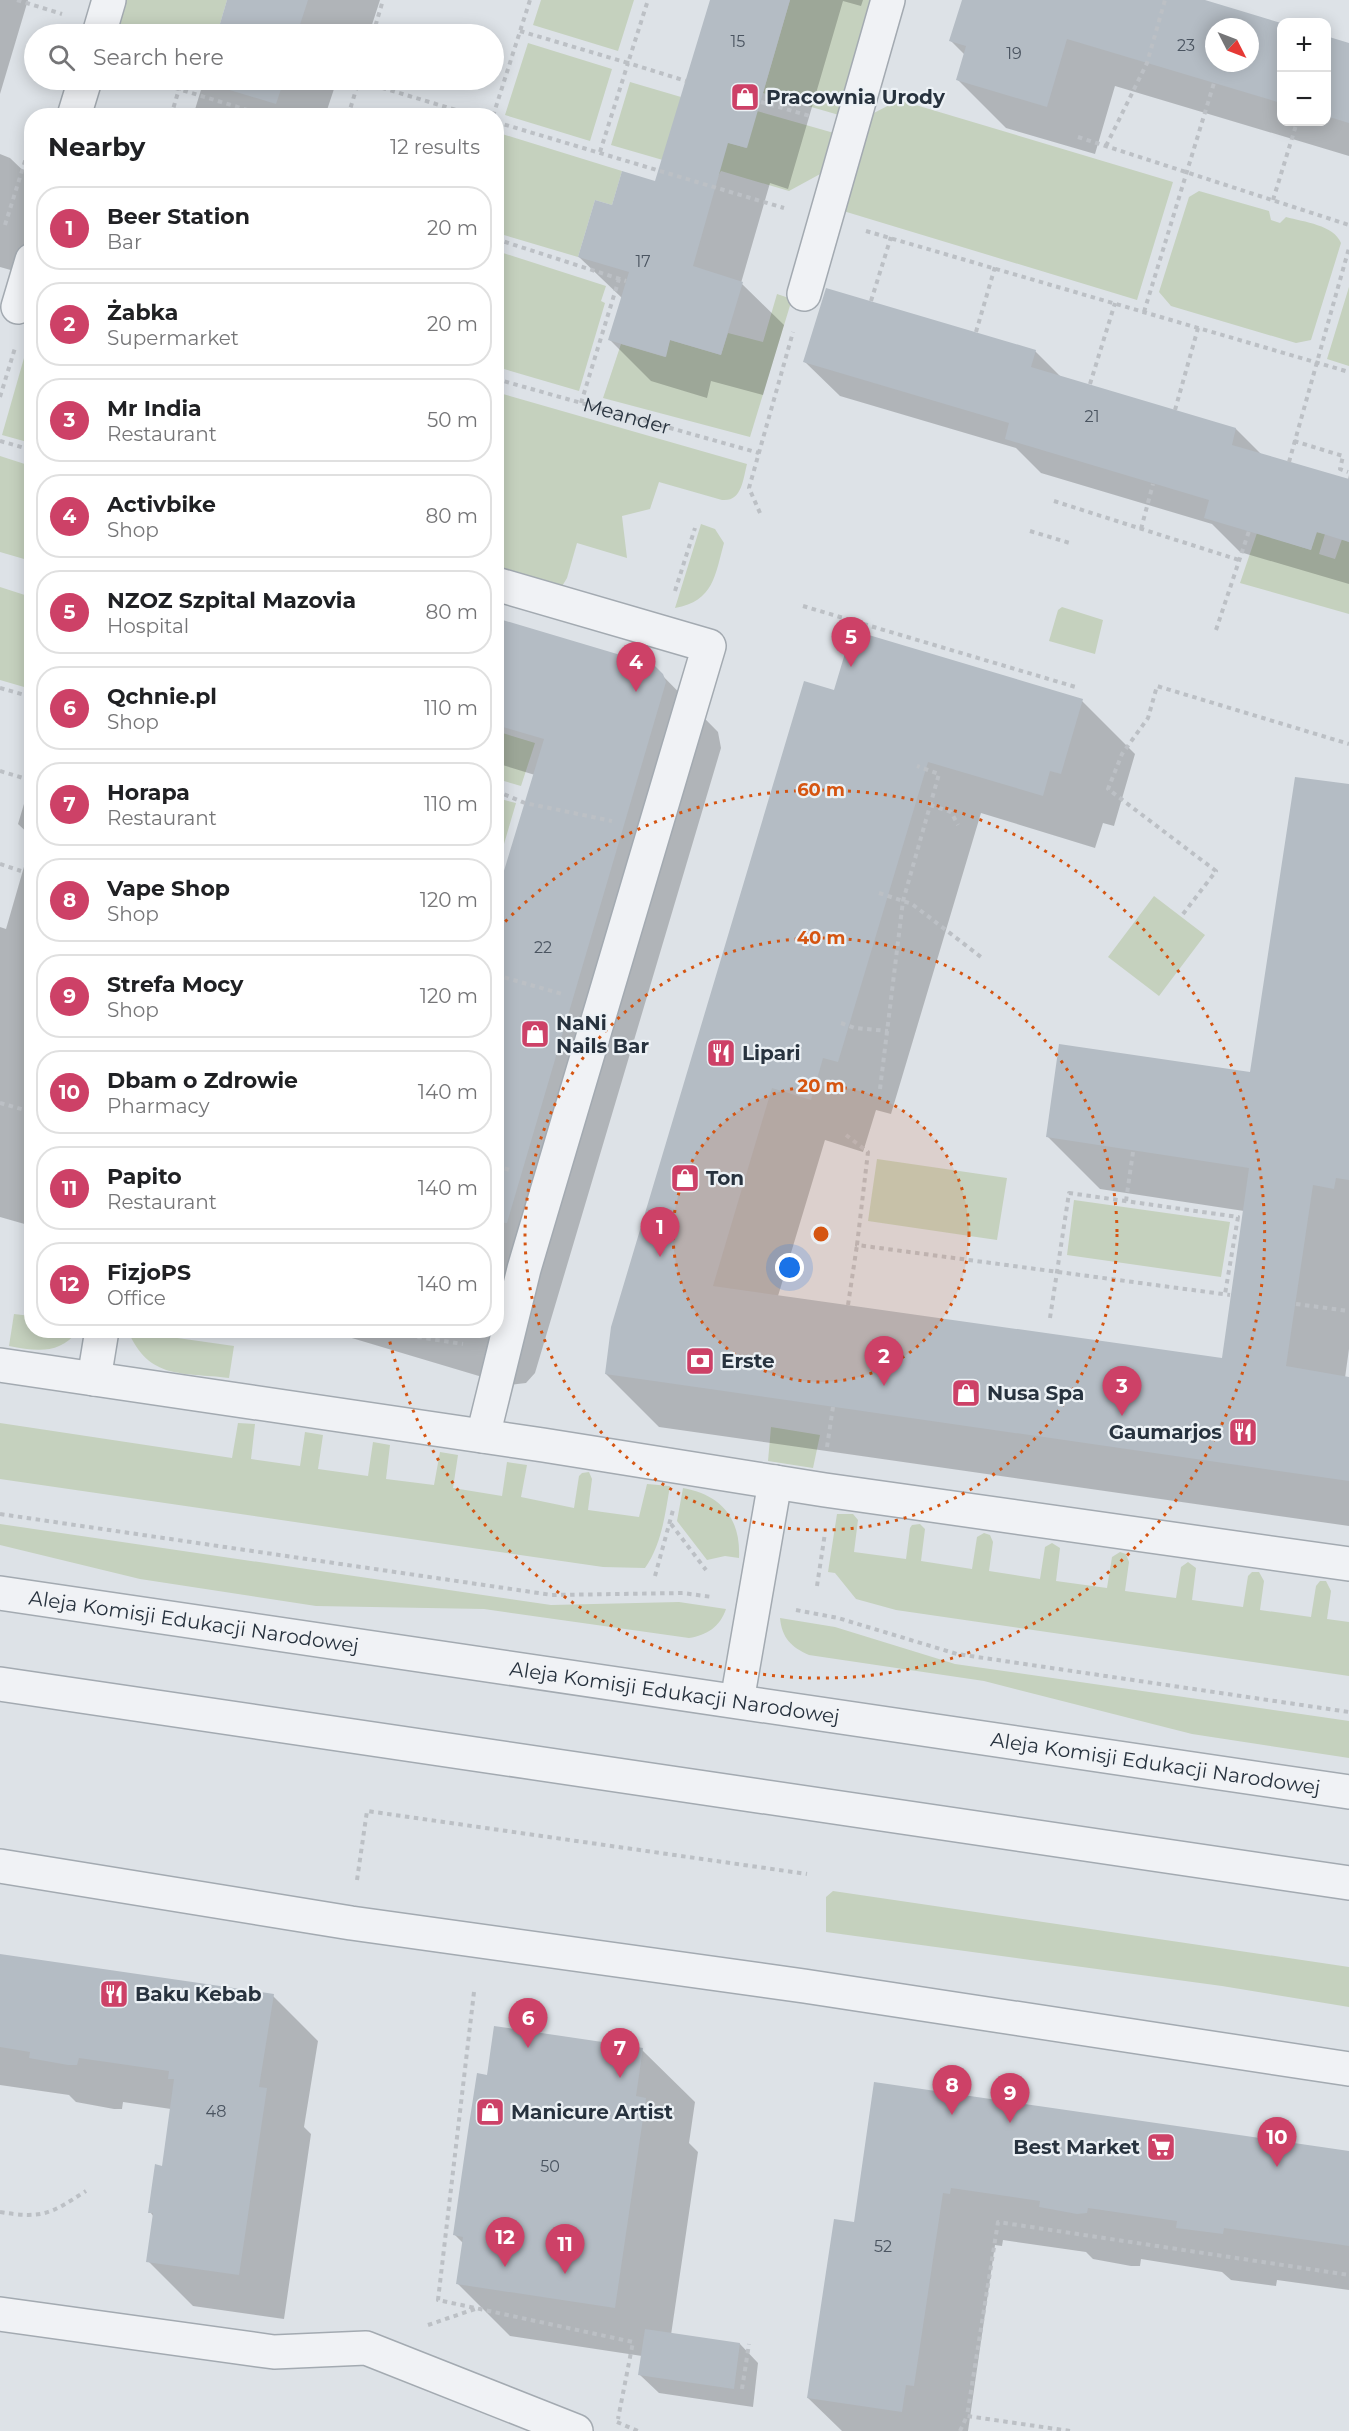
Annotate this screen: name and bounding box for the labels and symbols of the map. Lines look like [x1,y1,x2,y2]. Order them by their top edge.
north arrow [1205,18,1259,72]
house number: 15 [731,32,745,51]
house number: 23 [1177,36,1195,55]
house number: 19 [1006,44,1022,63]
shop icon: Pracownia Urody [729,81,761,113]
place label: Pracownia Urody [766,85,946,109]
house number: 17 [635,252,651,271]
street label: Meander [580,392,673,440]
house number: 21 [1085,407,1099,426]
pin: 5 [832,618,870,667]
pin: 4 [616,642,656,692]
text: 60 m [797,779,845,801]
text: 40 m [797,927,845,949]
house number: 22 [534,938,552,957]
place label: NaNi Nails Bar [556,1011,649,1058]
shop icon: NaNi Nails Bar [519,1018,551,1050]
restaurant icon: Lipari [705,1037,737,1069]
place label: Lipari [742,1041,801,1065]
text: 20 m [798,1075,844,1097]
shop icon: Ton [669,1162,701,1194]
place label: Ton [706,1166,744,1190]
pin: 1 [640,1208,680,1257]
centre of rings [811,1224,831,1244]
your location [775,1253,804,1282]
pin: 2 [864,1336,904,1386]
bank icon: Erste [684,1345,716,1377]
place label: Erste [721,1349,775,1373]
pin: 3 [1102,1366,1142,1416]
shop icon: Nusa Spa [950,1377,982,1409]
place label: Nusa Spa [987,1381,1084,1405]
restaurant icon: Gaumarjos [1227,1416,1259,1448]
place label: Gaumarjos [1109,1420,1222,1444]
street label: Aleja Komisji Edukacji Narodowej [27,1585,360,1658]
street label: Aleja Komisji Edukacji Narodowej [508,1656,841,1729]
street label: Aleja Komisji Edukacji Narodowej [989,1727,1322,1800]
restaurant icon: Baku Kebab [98,1978,130,2010]
place label: Baku Kebab [135,1982,262,2006]
pin: 6 [508,1998,548,2048]
pin: 7 [600,2028,640,2078]
pin: 8 [932,2066,972,2115]
pin: 9 [990,2074,1030,2123]
shop icon: Manicure Artist [474,2096,506,2128]
place label: Manicure Artist [511,2100,673,2124]
house number: 48 [206,2102,226,2121]
pin: 10 [1258,2118,1296,2167]
supermarket icon: Best Market [1145,2131,1177,2163]
place label: Best Market [1013,2135,1140,2159]
house number: 50 [540,2157,560,2176]
pin: 12 [486,2218,524,2267]
pin: 11 [546,2224,584,2274]
house number: 52 [874,2237,892,2256]

